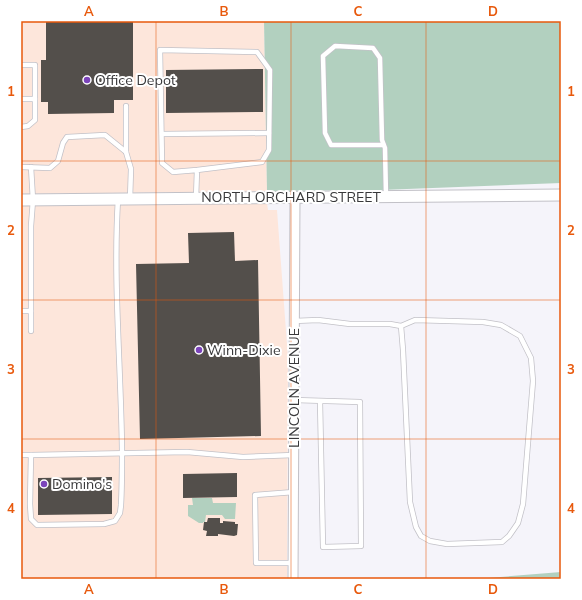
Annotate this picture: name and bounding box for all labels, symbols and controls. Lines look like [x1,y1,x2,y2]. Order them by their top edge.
text: A [84,3,94,19]
text: B [220,3,229,19]
text: C [354,3,363,19]
text: D [488,3,498,19]
place label: Office Depot [95,71,176,89]
marker: Office Depot [82,75,92,85]
text: 1 [7,83,15,99]
text: 1 [567,83,575,99]
street label: NORTH ORCHARD STREET [201,188,381,206]
text: 2 [7,222,15,238]
text: 2 [567,222,575,238]
street label: LINCOLN AVENUE [285,328,303,448]
place label: Winn-Dixie [207,341,281,359]
marker: Winn-Dixie [194,345,204,355]
text: 3 [7,361,15,377]
text: 3 [567,361,575,377]
place label: Domino's [52,475,112,493]
marker: Domino's [39,479,49,489]
text: 4 [7,500,15,516]
text: 4 [567,500,575,516]
text: A [84,581,94,597]
text: B [220,581,229,597]
text: C [354,581,363,597]
text: D [488,581,498,597]

